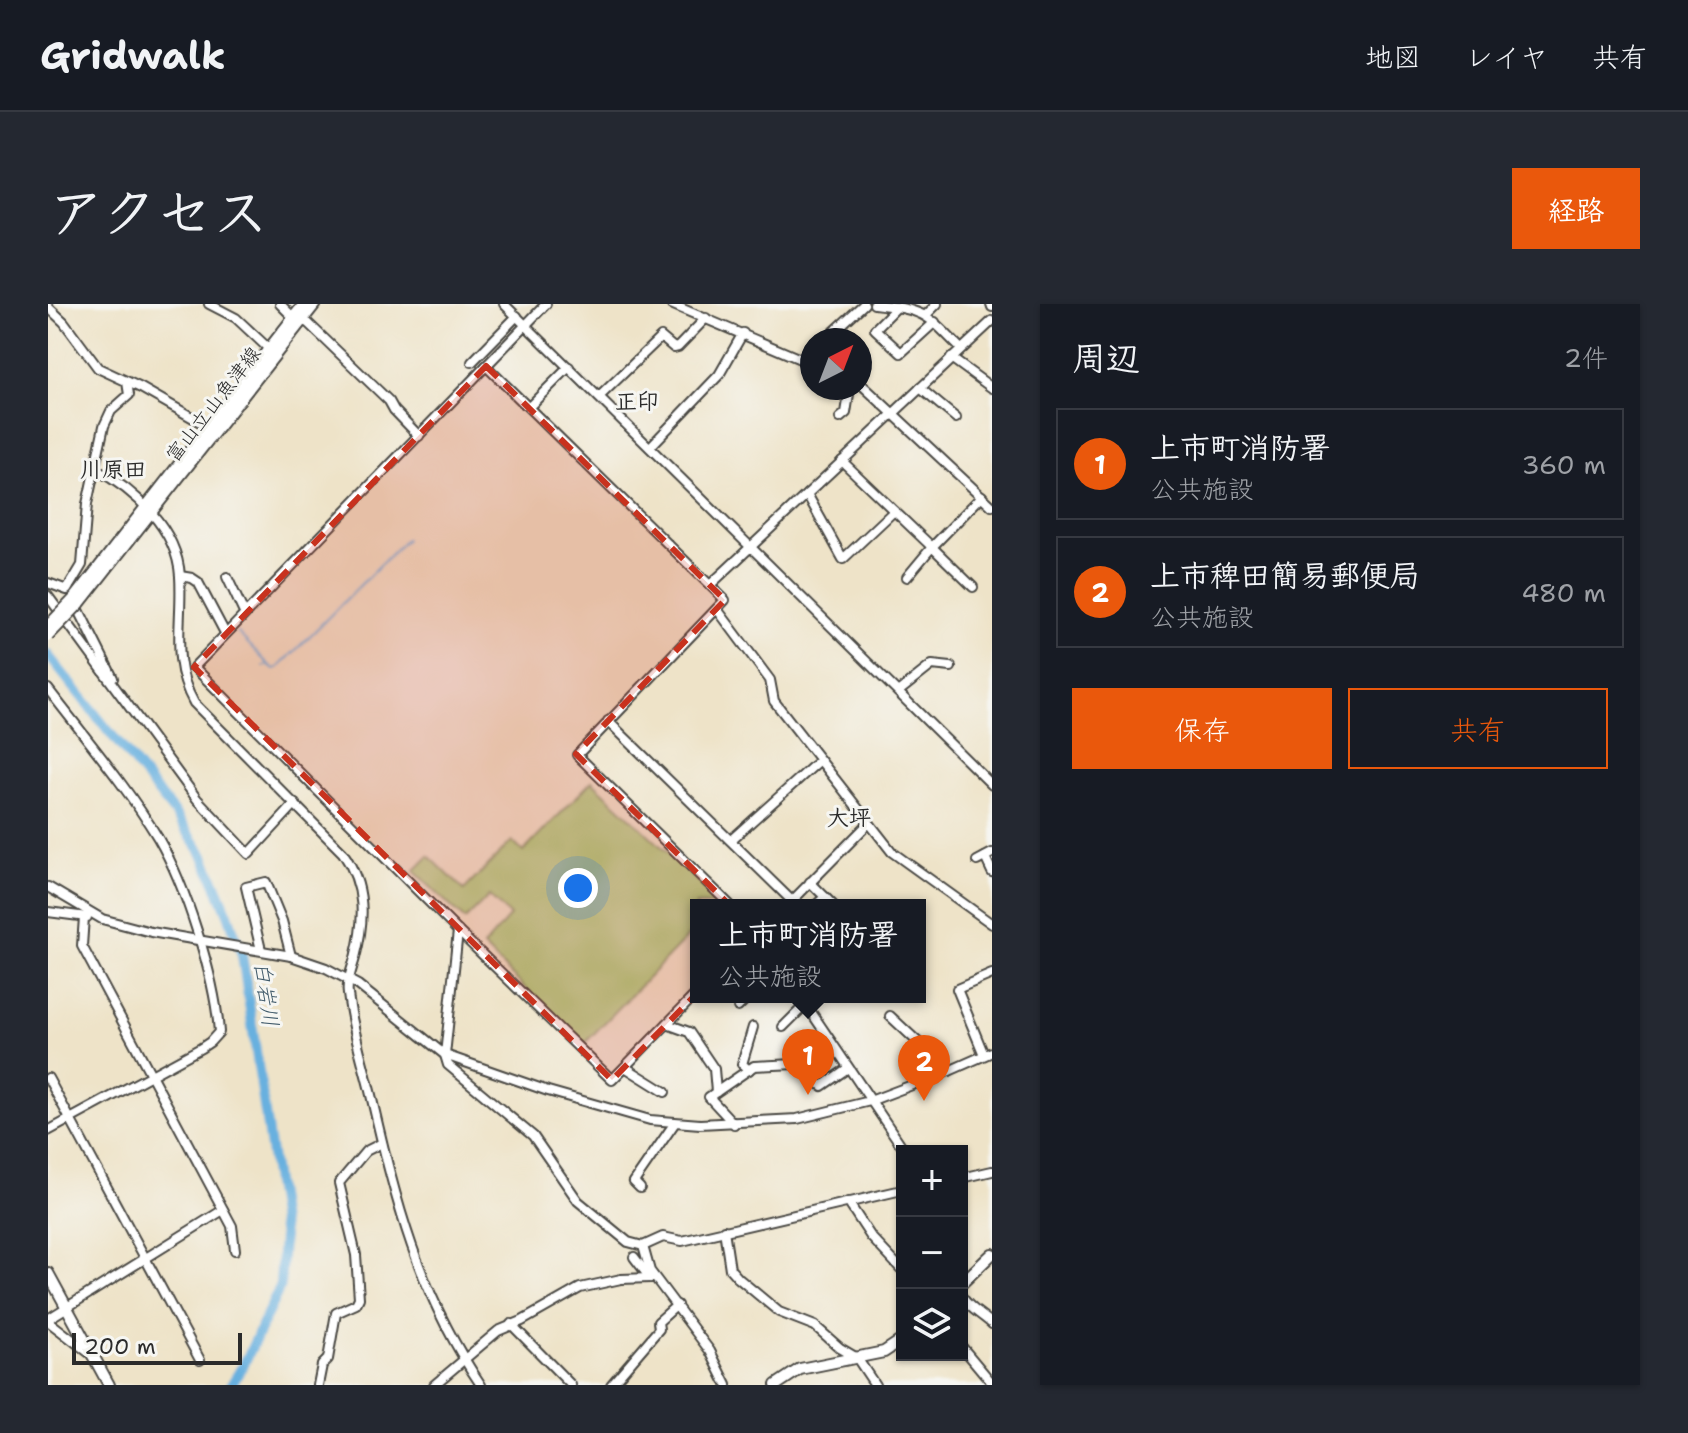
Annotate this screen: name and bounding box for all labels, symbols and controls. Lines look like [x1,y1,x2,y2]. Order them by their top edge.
text: Gridwalk [40,30,226,81]
text: 地図 [1365,38,1421,76]
text: レイヤ [1465,38,1548,76]
text: 共有 [1592,38,1648,76]
button: 経路 [1512,168,1640,249]
text: アクセス [48,175,269,250]
north arrow [800,328,872,400]
text: 周辺 [1072,335,1140,381]
text: 2件 [1564,340,1608,375]
street label: 富山立山魚津線 [160,341,266,467]
district label: 正印 [615,387,659,416]
text: 上市町消防署 [1150,427,1330,468]
text: 1 [1094,447,1106,482]
text: 360 m [1521,447,1606,482]
district label: 川原田 [80,455,146,484]
text: 公共施設 [1150,471,1254,506]
text: 上市稗田簡易郵便局 [1150,555,1420,596]
text: 2 [1091,575,1109,610]
text: 480 m [1521,575,1606,610]
text: 公共施設 [1150,599,1254,634]
button: 保存 [1072,688,1332,769]
button: 共有 [1348,688,1608,769]
district label: 大坪 [827,803,871,832]
your location [558,868,598,908]
popup [690,899,926,1003]
text: 上市町消防署 [718,914,898,955]
text: 公共施設 [718,958,822,993]
water label: 白岩川 [248,959,285,1029]
pin: 1 [782,1029,834,1095]
pin: 2 [898,1035,950,1101]
map controls [896,1145,968,1361]
button: + [896,1145,968,1217]
button: − [896,1217,968,1289]
button: layers [896,1289,968,1361]
scale bar [72,1329,242,1365]
text: 200 m [84,1332,156,1361]

